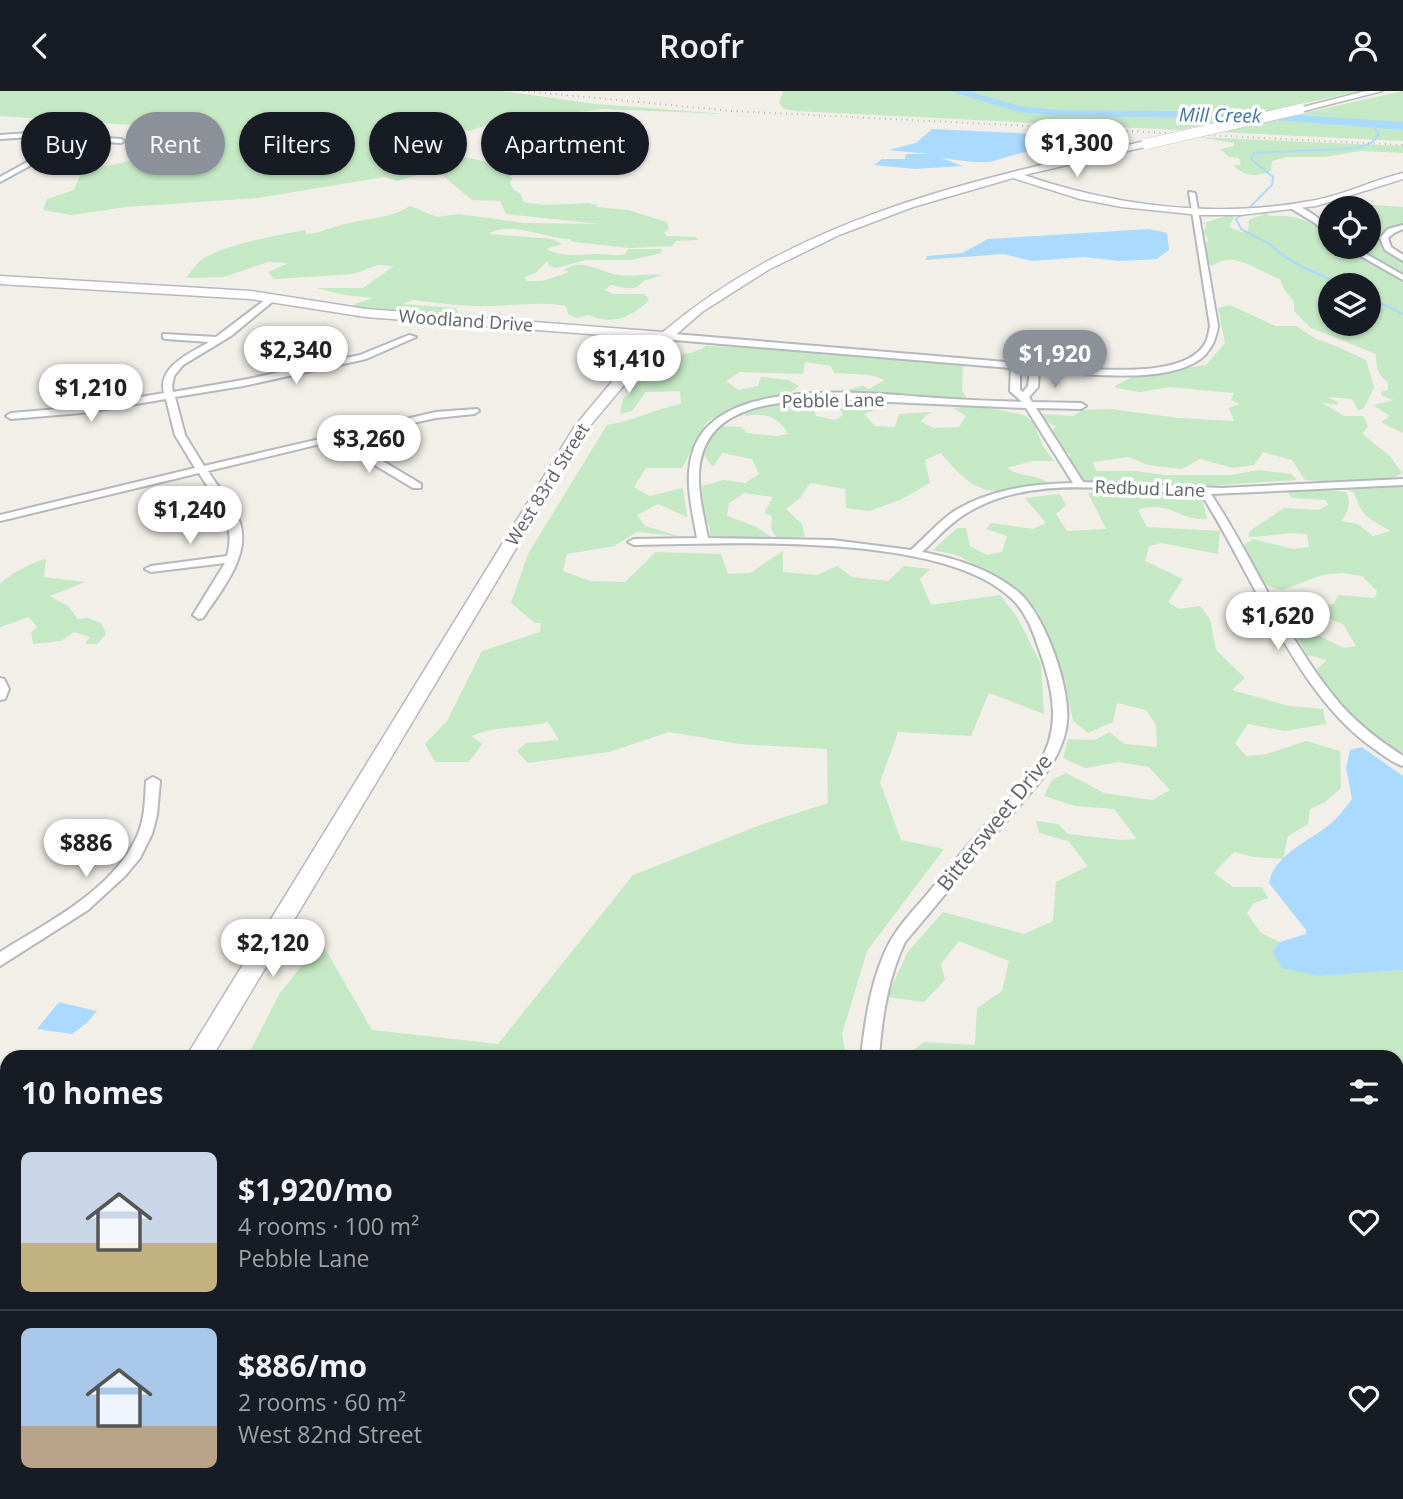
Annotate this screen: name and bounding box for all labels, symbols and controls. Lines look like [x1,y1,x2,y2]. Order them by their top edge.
text: Roofr [659,24,744,67]
icon: back [21,27,59,65]
icon: person [1344,27,1382,65]
water label: Mill Creek [1179,101,1262,129]
chip: Buy [21,112,111,175]
chip: Rent [125,112,225,175]
chip: Filters [239,112,355,175]
chip: New [369,112,467,175]
chip: Apartment [481,112,649,175]
pin: $1,300 [1020,119,1134,179]
text: $1,300 [1041,126,1113,158]
map controls [1318,196,1381,336]
button: locate [1318,196,1381,259]
button: layers [1318,273,1381,336]
street label: Woodland Drive [398,303,534,337]
pin: $2,340 [239,327,353,386]
pin: $1,920 [998,331,1112,390]
text: $2,340 [260,333,332,365]
pin: $1,410 [572,335,686,395]
text: $1,920 [1019,337,1091,369]
text: $1,410 [593,342,665,374]
pin: $1,210 [34,365,148,424]
text: $1,210 [55,371,127,403]
street label: Pebble Lane [781,387,885,413]
pin: $3,260 [312,415,426,475]
street label: West 83rd Street [500,418,594,550]
text: $3,260 [333,422,405,454]
street label: Redbud Lane [1094,474,1206,502]
pin: $1,240 [133,487,247,546]
text: $1,240 [154,493,226,525]
pin: $1,620 [1221,593,1335,652]
text: $1,620 [1242,599,1314,631]
street label: Bittersweet Drive [930,748,1058,896]
pin: $886 [45,819,127,879]
text: $886 [60,826,112,858]
pin: $2,120 [216,919,330,979]
text: $2,120 [237,926,309,958]
text: 10 homes [21,1072,164,1113]
icon: filters [1345,1073,1383,1111]
text: $1,920/mo [238,1169,393,1210]
icon: home [77,1180,161,1264]
icon: heart [1345,1203,1383,1241]
text: 4 rooms · 100 m² [238,1210,419,1242]
text: Pebble Lane [238,1242,369,1274]
text: $886/mo [238,1345,367,1386]
icon: home [77,1356,161,1440]
icon: heart [1345,1379,1383,1417]
text: 2 rooms · 60 m² [238,1386,406,1418]
text: West 82nd Street [238,1418,422,1450]

